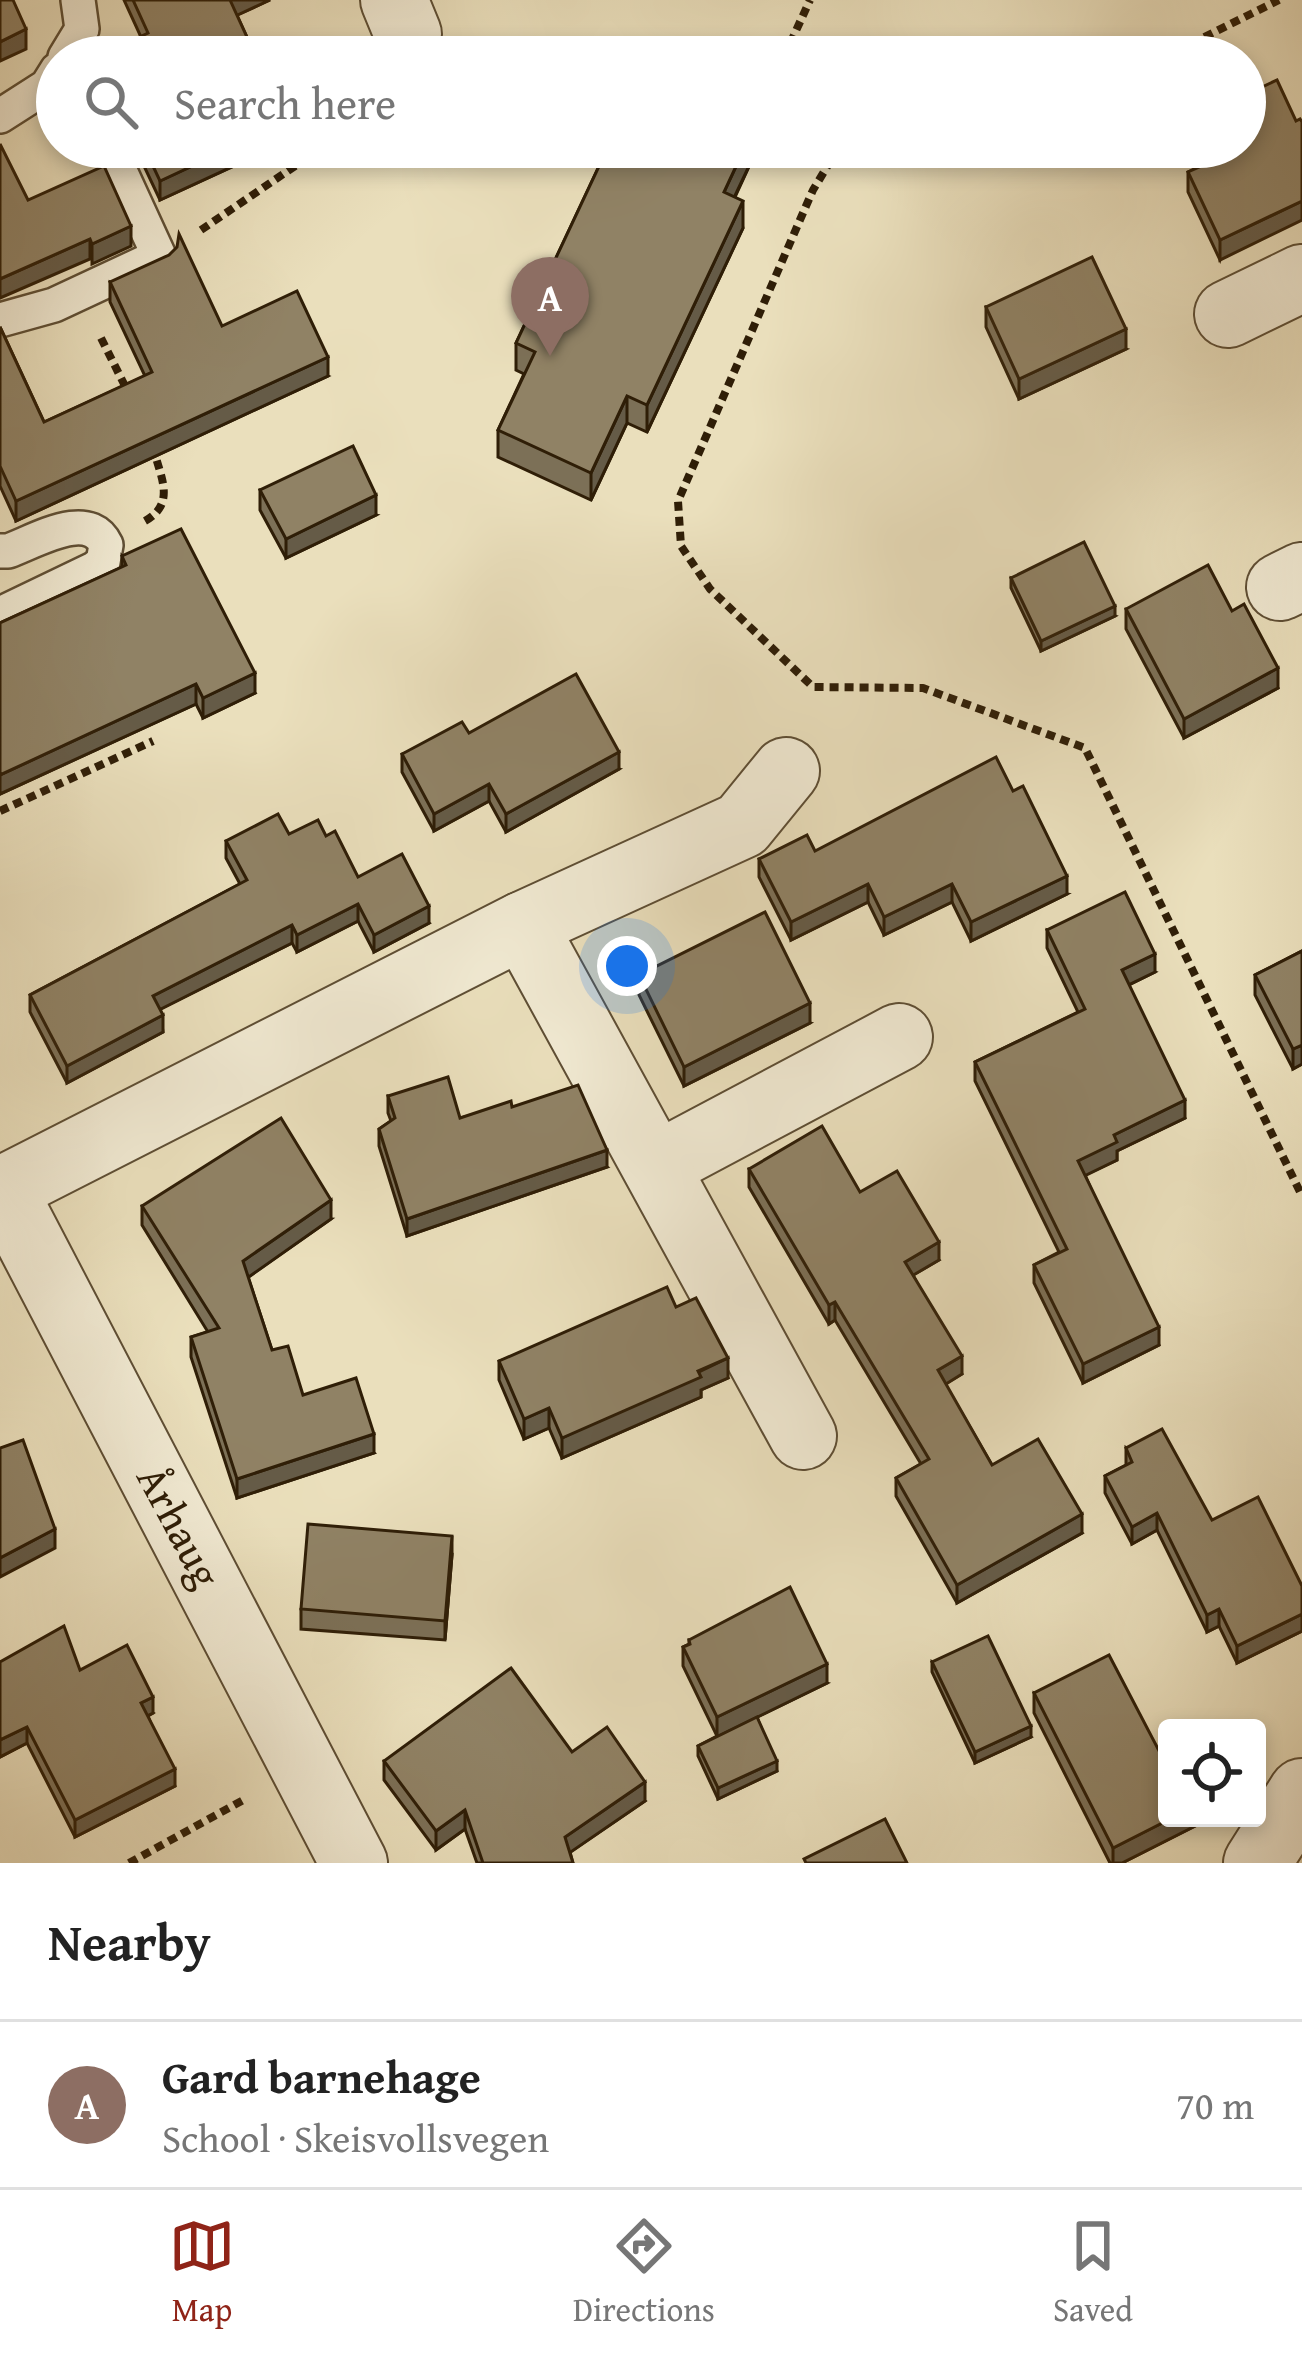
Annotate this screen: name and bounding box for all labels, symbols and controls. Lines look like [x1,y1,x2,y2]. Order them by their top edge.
search box [36,36,1266,168]
icon: search [78,69,144,135]
text: Search here [174,70,396,135]
pin: A [511,257,589,356]
your location [597,936,657,996]
street label: Århaug [123,1454,237,1598]
map controls [1158,1719,1266,1827]
button: locate [1158,1719,1266,1827]
text: Nearby [48,1904,211,1979]
text: Gard barnehage [162,2044,481,2109]
text: A [75,2076,99,2133]
text: 70 m [1176,2076,1254,2133]
text: School · Skeisvollsvegen [162,2109,549,2166]
tab: Map [169,2213,235,2333]
tab: Directions [573,2213,715,2333]
tab: Saved [1053,2213,1133,2333]

